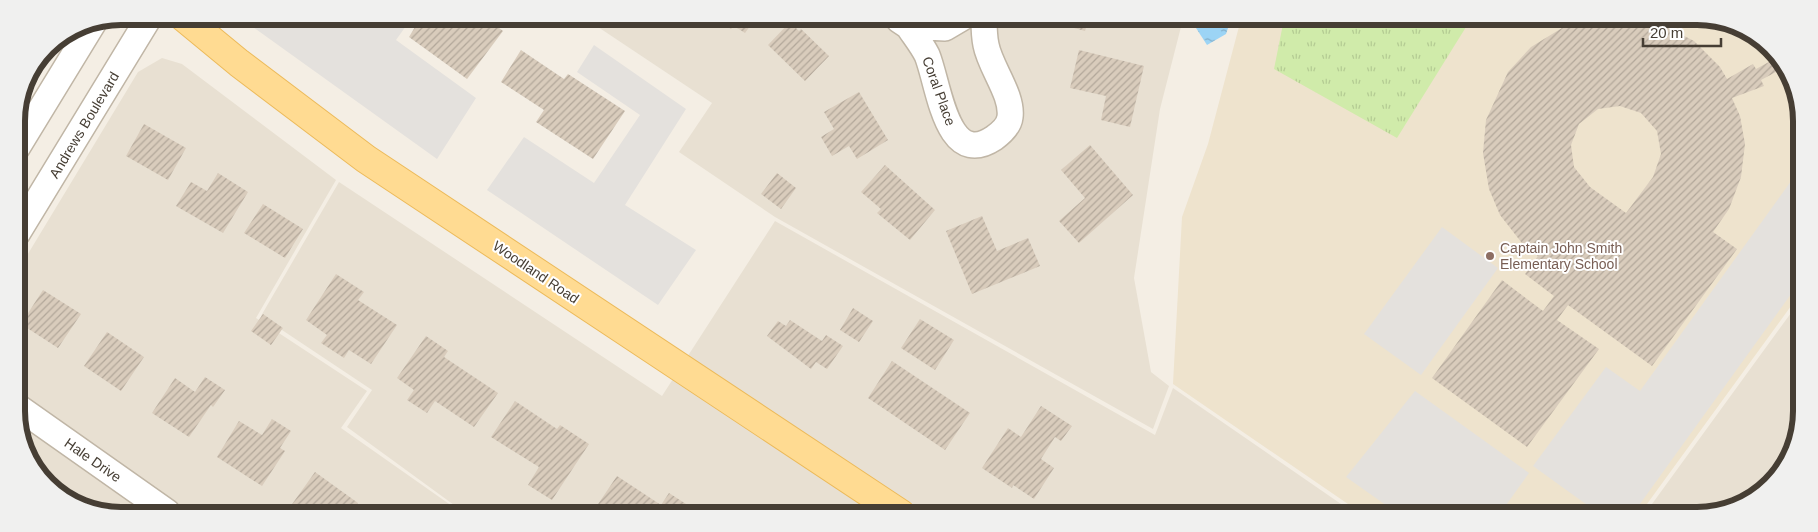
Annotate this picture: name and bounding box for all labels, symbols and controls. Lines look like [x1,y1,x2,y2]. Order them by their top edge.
scale bar [1643,15,1720,47]
text: 20 m [1650,24,1683,41]
street label: Coral Place [919,54,959,128]
street label: Andrews Boulevard [46,69,122,181]
street label: Woodland Road [490,237,582,307]
place label: Captain John Smith Elementary School [1500,240,1622,272]
marker: Captain John Smith Elementary School [1484,250,1496,262]
street label: Hale Drive [62,435,125,485]

